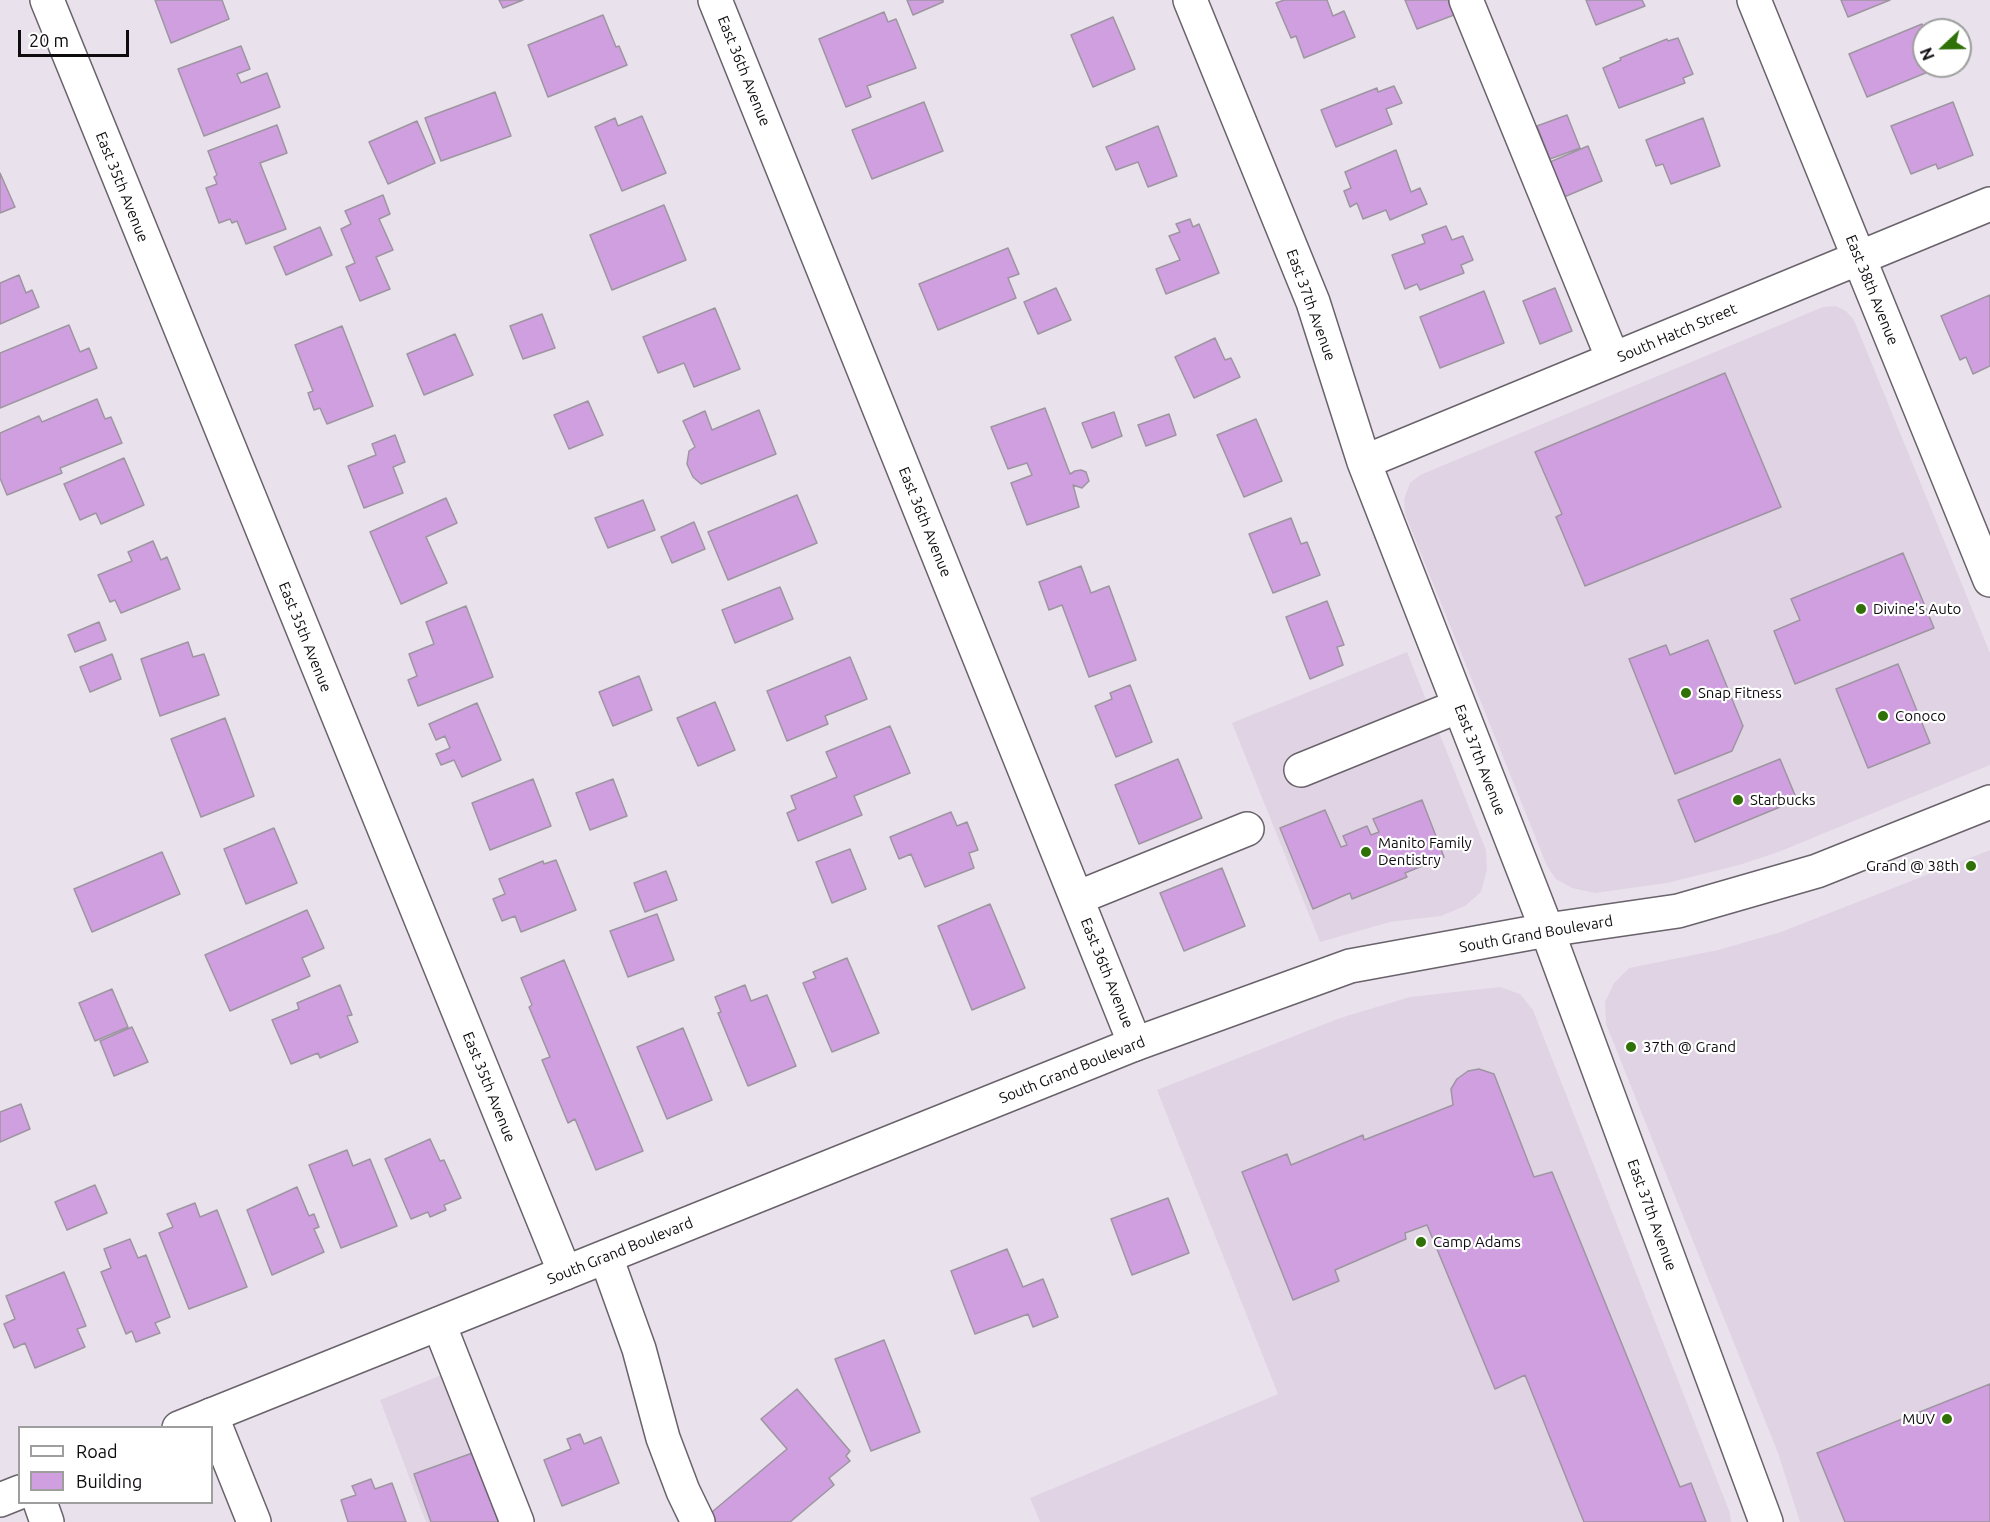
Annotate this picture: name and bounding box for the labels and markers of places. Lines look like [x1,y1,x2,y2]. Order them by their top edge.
place label: Divine's Auto [1873,600,1961,618]
marker: Divine's Auto [1854,602,1868,616]
place label: Snap Fitness [1698,684,1782,702]
marker: Snap Fitness [1679,686,1693,700]
place label: Conoco [1895,707,1946,725]
marker: Conoco [1876,709,1890,723]
place label: Starbucks [1750,791,1816,809]
marker: Starbucks [1731,793,1745,807]
place label: Manito Family Dentistry [1378,834,1472,869]
marker: Manito Family Dentistry [1359,845,1373,859]
place label: Grand @ 38th [1866,857,1959,875]
marker: Grand @ 38th [1964,859,1978,873]
place label: 37th @ Grand [1643,1038,1736,1056]
marker: 37th @ Grand [1624,1040,1638,1054]
place label: Camp Adams [1433,1233,1521,1251]
marker: Camp Adams [1414,1235,1428,1249]
place label: MUV [1902,1410,1935,1428]
marker: MUV [1940,1412,1954,1426]

